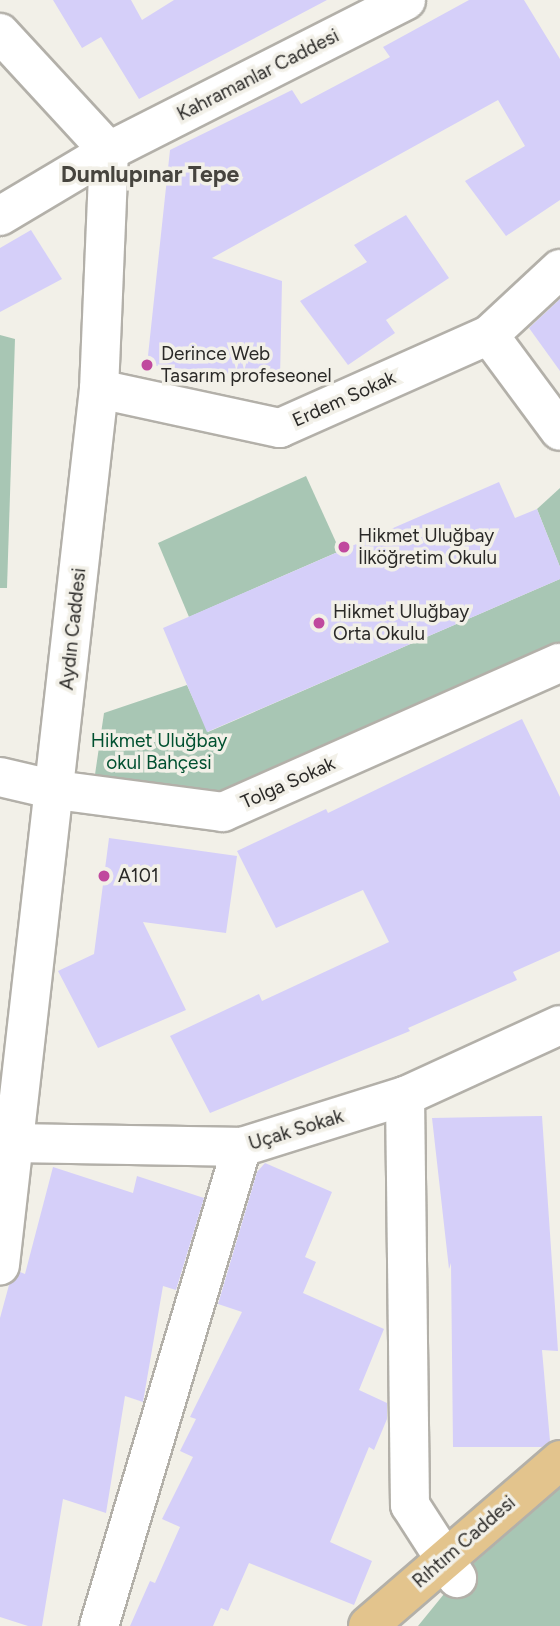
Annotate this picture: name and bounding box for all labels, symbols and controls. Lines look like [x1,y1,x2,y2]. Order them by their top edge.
street label: Kahramanlar Caddesi [173,24,343,126]
district label: Dumlupınar Tepe [61,160,239,188]
place label: Derince Web Tasarım profeseonel [161,343,332,387]
marker: Derince Web Tasarım profeseonel [139,357,155,373]
street label: Erdem Sokak [289,366,399,432]
place label: Hikmet Uluğbay İlköğretim Okulu [358,525,497,569]
marker: Hikmet Uluğbay İlköğretim Okulu [336,539,352,555]
street label: Aydın Caddesi [55,567,91,691]
place label: Hikmet Uluğbay Orta Okulu [333,601,469,645]
marker: Hikmet Uluğbay Orta Okulu [311,615,327,631]
park label: Hikmet Uluğbay okul Bahçesi [91,730,227,774]
street label: Tolga Sokak [237,752,339,814]
place label: A101 [118,865,159,887]
marker: A101 [96,868,112,884]
street label: Uçak Sokak [246,1105,346,1155]
street label: Rıhtım Caddesi [408,1491,520,1593]

